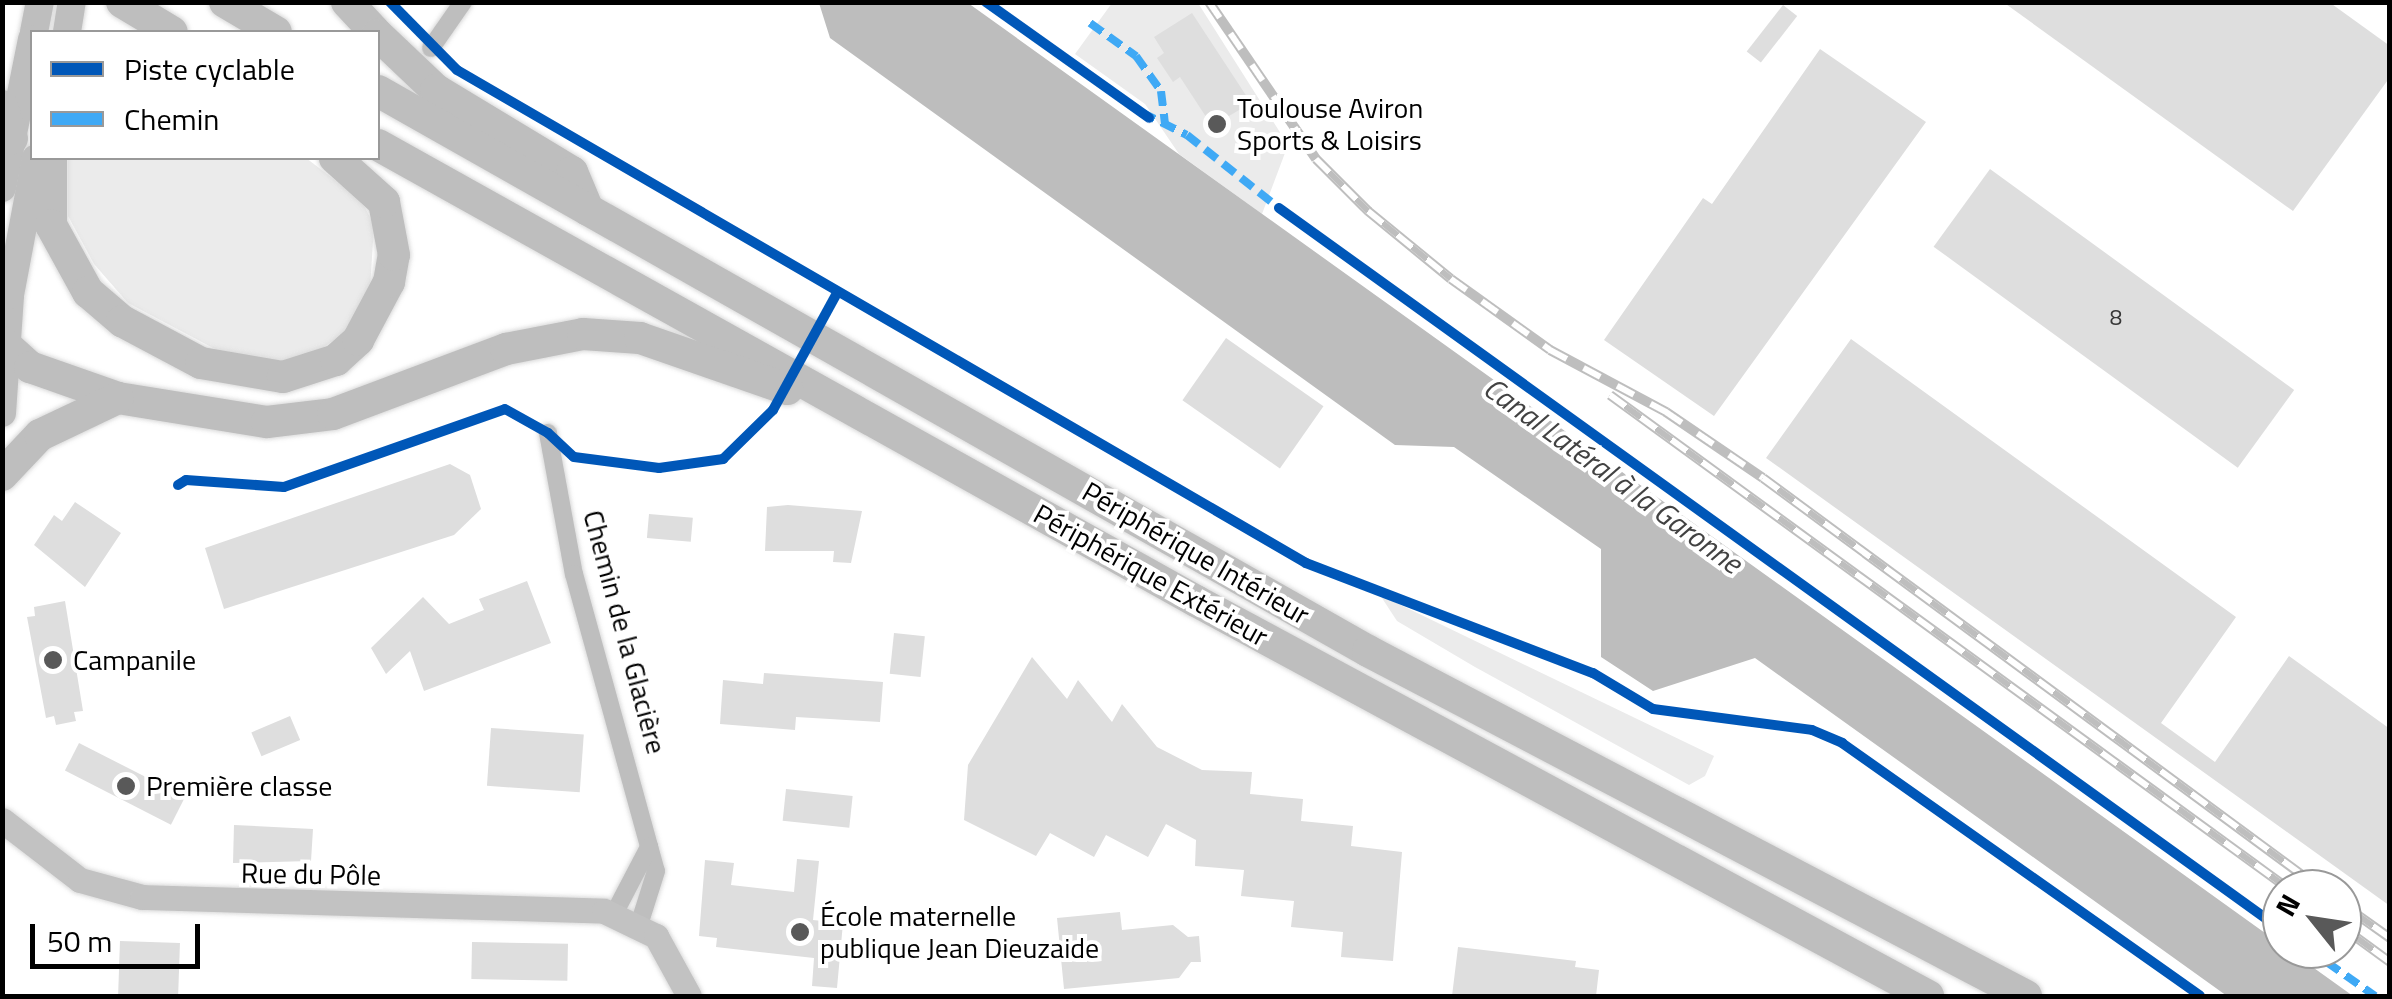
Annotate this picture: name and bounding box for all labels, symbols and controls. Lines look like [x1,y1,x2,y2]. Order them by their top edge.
legend [30,30,380,160]
text: Piste cyclable [124,46,295,92]
place label: Toulouse Aviron Sports & Loisirs [1237,91,1423,157]
text: Chemin [124,96,219,142]
marker: Toulouse Aviron Sports & Loisirs [1206,113,1228,135]
house number: 8 [2110,305,2122,331]
water label: Canal Latéral à la Garonne [1477,369,1749,581]
street label: Périphérique Intérieur [1077,474,1315,632]
street label: Périphérique Extérieur [1028,497,1274,653]
street label: Chemin de la Glacière [576,507,674,757]
place label: Campanile [73,643,196,677]
marker: Campanile [42,649,64,671]
place label: Première classe [146,769,332,803]
marker: Première classe [115,775,137,797]
street label: Rue du Pôle [241,856,381,892]
north arrow [2262,869,2362,969]
text: N [2264,886,2311,924]
place label: École maternelle publique Jean Dieuzaide [820,899,1099,965]
scale bar [35,904,205,966]
text: 50 m [47,918,112,964]
marker: École maternelle publique Jean Dieuzaide [789,921,811,943]

